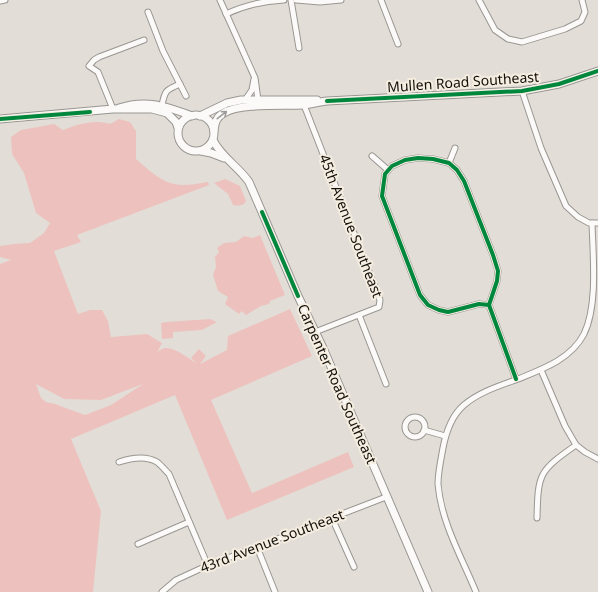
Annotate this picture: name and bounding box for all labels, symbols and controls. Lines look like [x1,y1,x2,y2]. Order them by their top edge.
street label: Mullen Road Southeast [386,67,539,96]
one-way arrow [217,111,227,120]
street label: 45th Avenue Southeast [315,151,388,300]
street label: Carpenter Road Southeast [294,301,381,467]
street label: 43rd Avenue Southeast [197,504,346,577]

